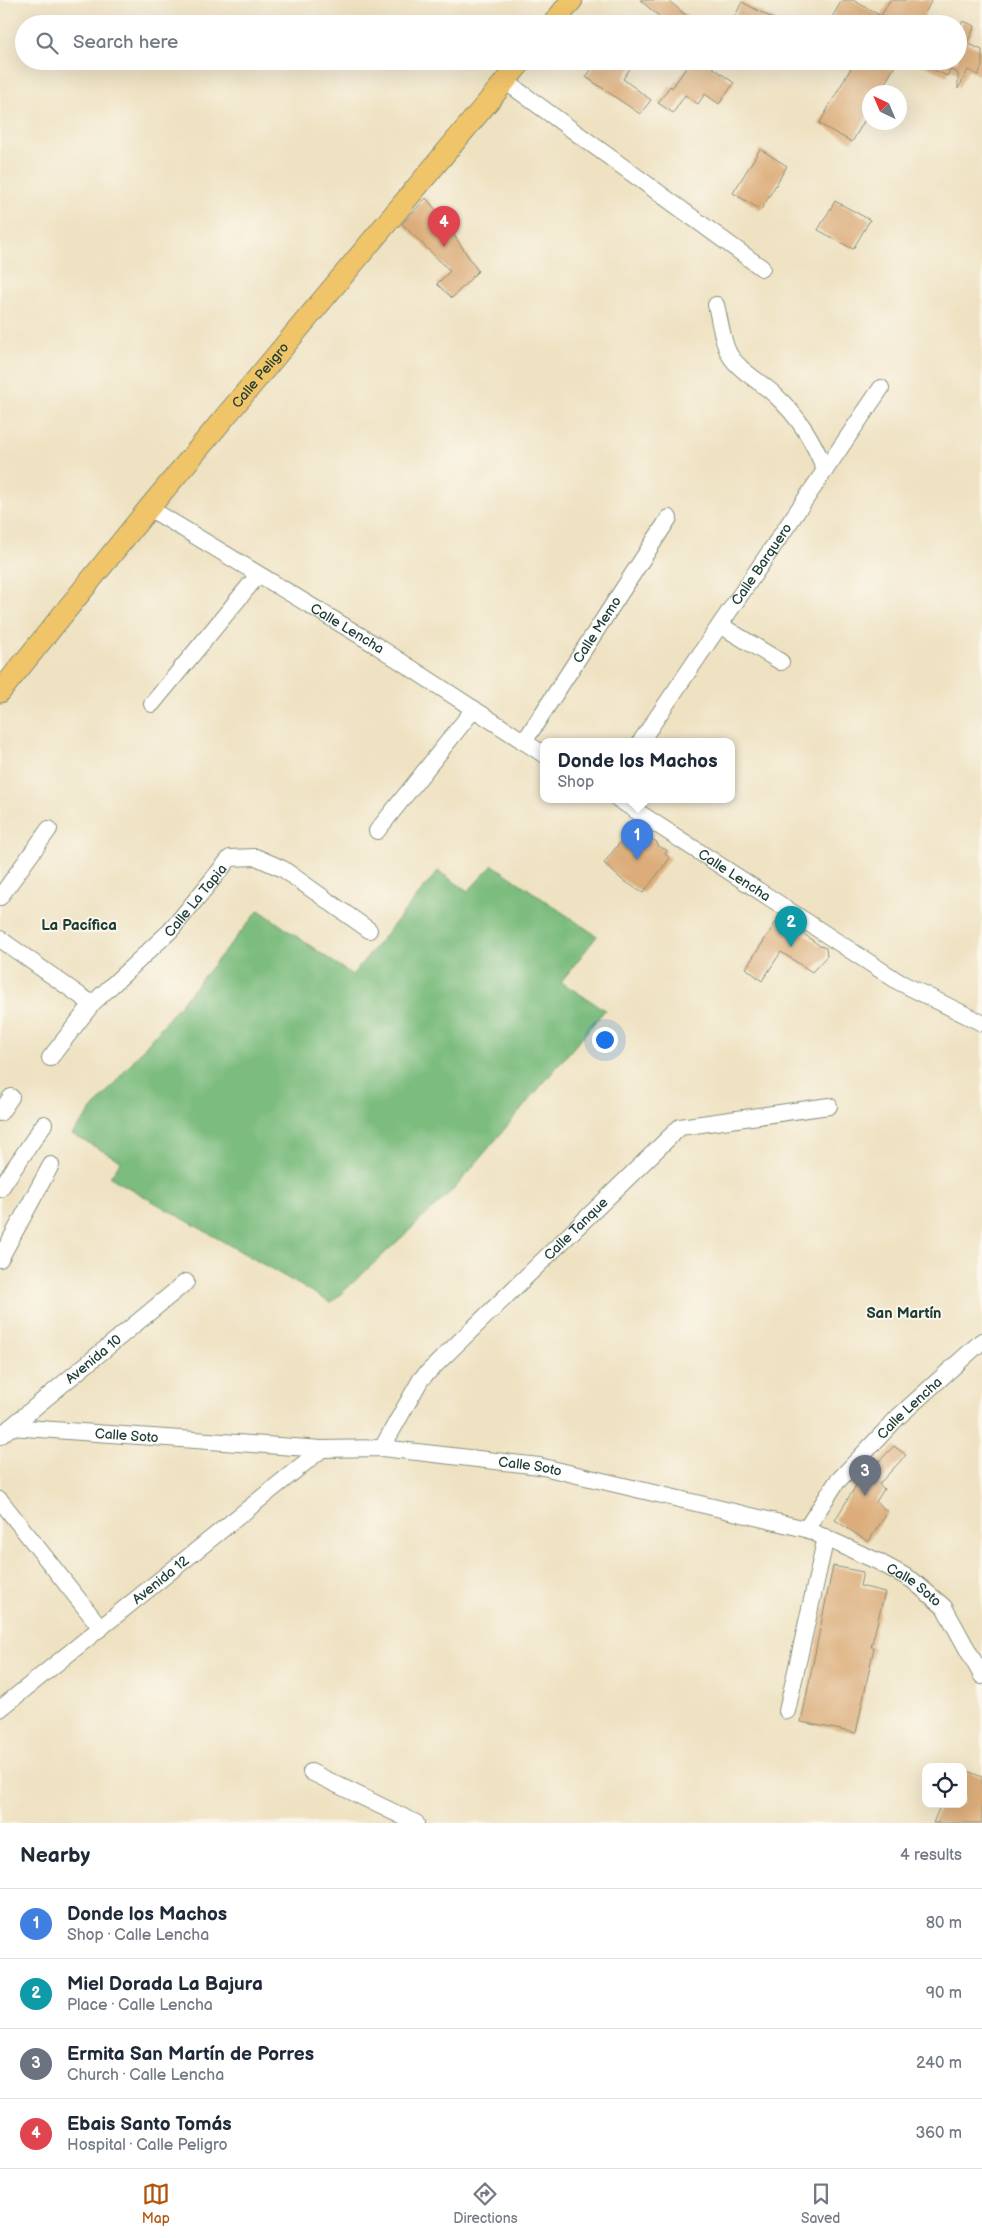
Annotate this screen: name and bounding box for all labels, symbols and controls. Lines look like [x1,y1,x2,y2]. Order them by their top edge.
search box [15,15,967,70]
icon: search [33,29,61,57]
text: Search here [73,31,178,54]
north arrow [862,85,907,130]
pin: 4 [428,206,460,247]
street label: Calle Peligro [228,339,293,411]
street label: Calle Barquero [728,520,796,609]
street label: Calle Memo [569,593,625,666]
street label: Calle Lencha [307,600,387,657]
popup [540,738,735,803]
text: Donde los Machos [557,750,718,773]
text: Shop [557,773,594,792]
pin: 1 [621,819,653,860]
street label: Calle Lencha [695,845,774,905]
street label: Calle La Tapia [161,861,231,941]
pin: 2 [775,906,807,947]
district label: La Pacífica [41,916,117,935]
your location [592,1027,618,1053]
street label: Calle Tanque [540,1194,612,1264]
district label: San Martín [867,1304,942,1323]
street label: Avenida 10 [62,1331,125,1387]
street label: Calle Lencha [874,1373,946,1443]
street label: Calle Soto [94,1425,159,1446]
street label: Calle Soto [497,1453,563,1480]
pin: 3 [849,1455,881,1496]
street label: Avenida 12 [129,1552,193,1608]
street label: Calle Soto [883,1560,945,1610]
map controls [922,1763,967,1808]
button: locate [922,1763,967,1808]
text: Nearby [20,1843,90,1868]
text: 4 results [900,1846,962,1865]
text: Donde los Machos [67,1903,227,1926]
text: 1 [33,1914,39,1933]
text: 80 m [926,1914,962,1933]
text: Shop · Calle Lencha [67,1926,209,1945]
text: Miel Dorada La Bajura [67,1973,263,1996]
text: 2 [31,1984,41,2003]
text: 90 m [926,1984,962,2003]
text: Place · Calle Lencha [67,1996,213,2015]
text: Ermita San Martín de Porres [67,2043,314,2066]
text: 3 [31,2054,41,2073]
text: 240 m [916,2054,962,2073]
text: Church · Calle Lencha [67,2066,224,2085]
text: Ebais Santo Tomás [67,2113,232,2136]
text: 4 [31,2124,41,2143]
text: 360 m [915,2124,962,2143]
text: Hospital · Calle Peligro [67,2136,227,2155]
tab: Map [142,2180,170,2227]
tab: Directions [453,2180,518,2227]
tab: Saved [801,2180,840,2227]

